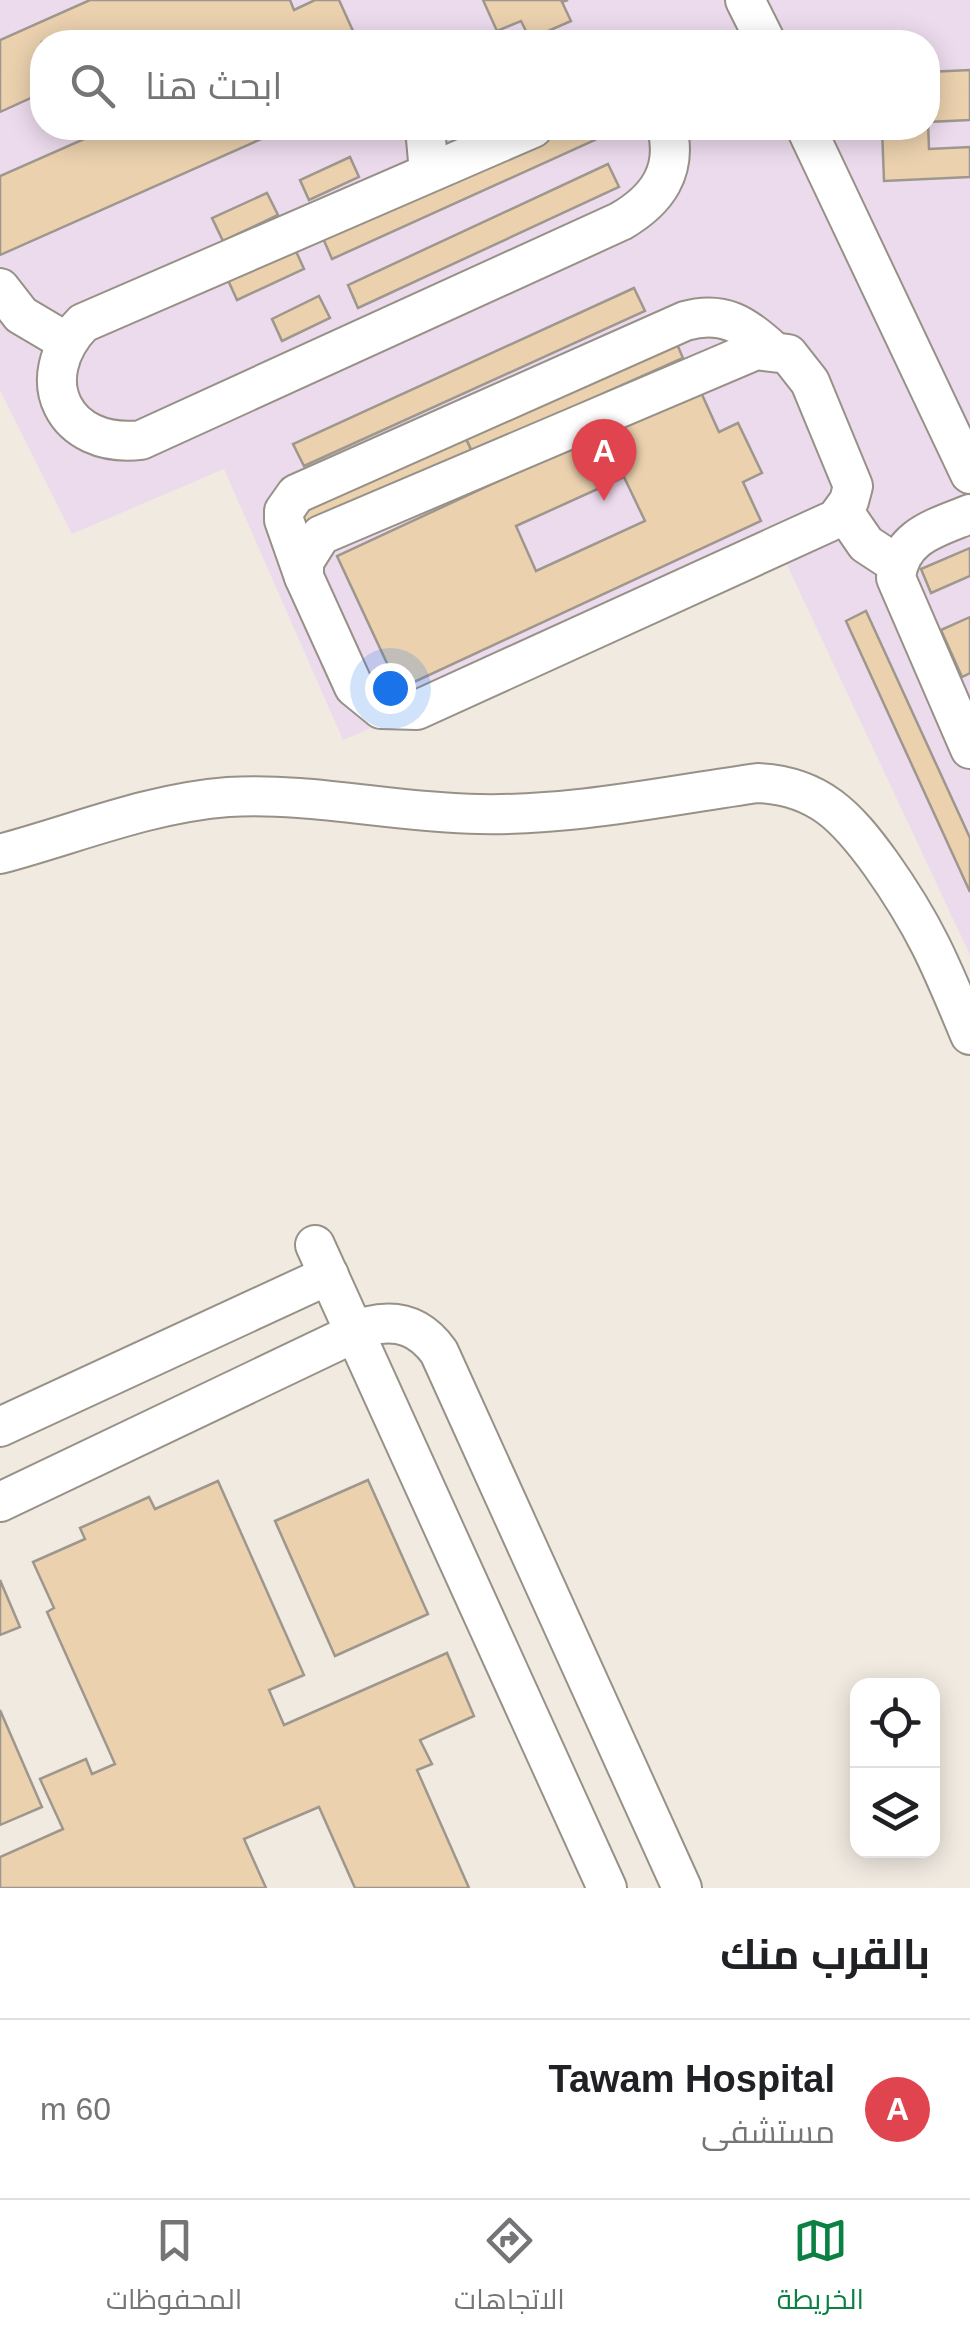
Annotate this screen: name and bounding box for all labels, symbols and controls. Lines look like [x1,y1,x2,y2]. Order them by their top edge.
search box [30,30,940,140]
icon: search [65,58,120,113]
text: ابحث هنا [145,65,283,107]
pin: A [572,418,636,501]
your location [365,663,416,714]
map controls [850,1678,940,1858]
button: locate [850,1678,940,1768]
button: layers [850,1768,940,1858]
text: بالقرب منك [720,1931,930,1978]
text: Tawam Hospital [549,2058,835,2100]
text: 60 m [40,2091,111,2127]
text: A [886,2091,909,2127]
text: مستشفى [701,2114,835,2150]
tab: المحفوظات [106,2213,242,2325]
tab: الاتجاهات [454,2213,565,2325]
tab: الخريطة [777,2213,864,2325]

